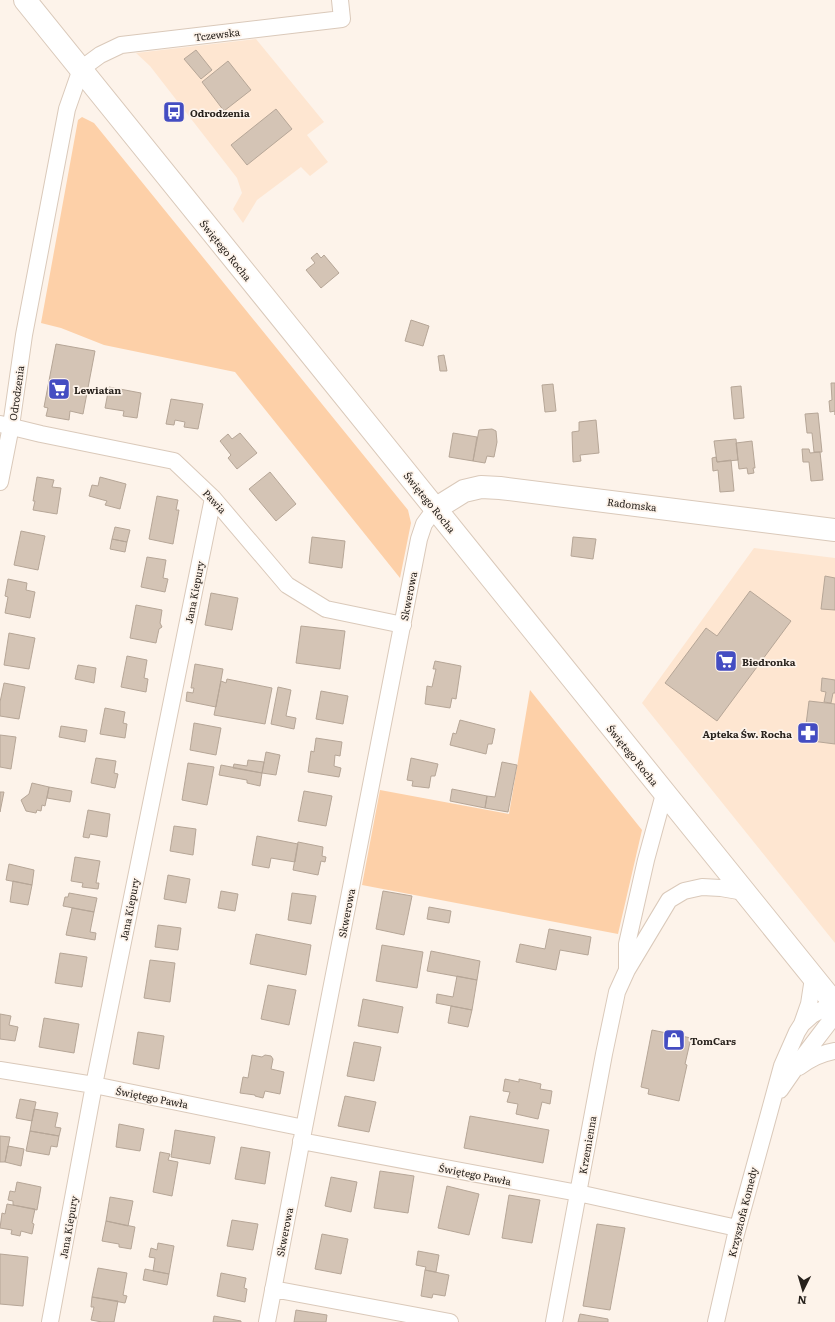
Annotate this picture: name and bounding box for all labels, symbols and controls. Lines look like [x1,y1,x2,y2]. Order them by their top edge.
street label: Tczewska [193,24,241,44]
bus stop icon: Odrodzenia [161,99,187,125]
place label: Odrodzenia [190,105,250,120]
street label: Świętego Rocha [197,216,256,284]
street label: Odrodzenia [5,364,27,422]
supermarket icon: Lewiatan [46,376,72,402]
place label: Lewiatan [74,382,121,397]
street label: Świętego Rocha [401,468,460,536]
street label: Pawia [200,486,231,517]
street label: Radomska [606,494,658,515]
street label: Jana Kiepury [181,559,207,625]
street label: Skwerowa [396,570,420,622]
supermarket icon: Biedronka [713,648,739,674]
place label: Biedronka [742,654,796,669]
pharmacy icon: Apteka Św. Rocha [795,720,821,746]
street label: Świętego Rocha [604,721,663,789]
place label: Apteka Św. Rocha [703,726,792,741]
street label: Jana Kiepury [116,876,142,942]
street label: Skwerowa [334,887,358,939]
shop icon: TomCars [661,1027,687,1053]
place label: TomCars [690,1033,736,1048]
street label: Świętego Pawła [115,1083,190,1111]
street label: Krzemienna [575,1114,600,1175]
street label: Świętego Pawła [438,1160,513,1188]
street label: Krzysztofa Komedy [724,1165,761,1259]
street label: Jana Kiepury [55,1194,81,1260]
street label: Skwerowa [272,1206,296,1258]
north arrow [783,1270,823,1310]
text: N [797,1293,807,1309]

